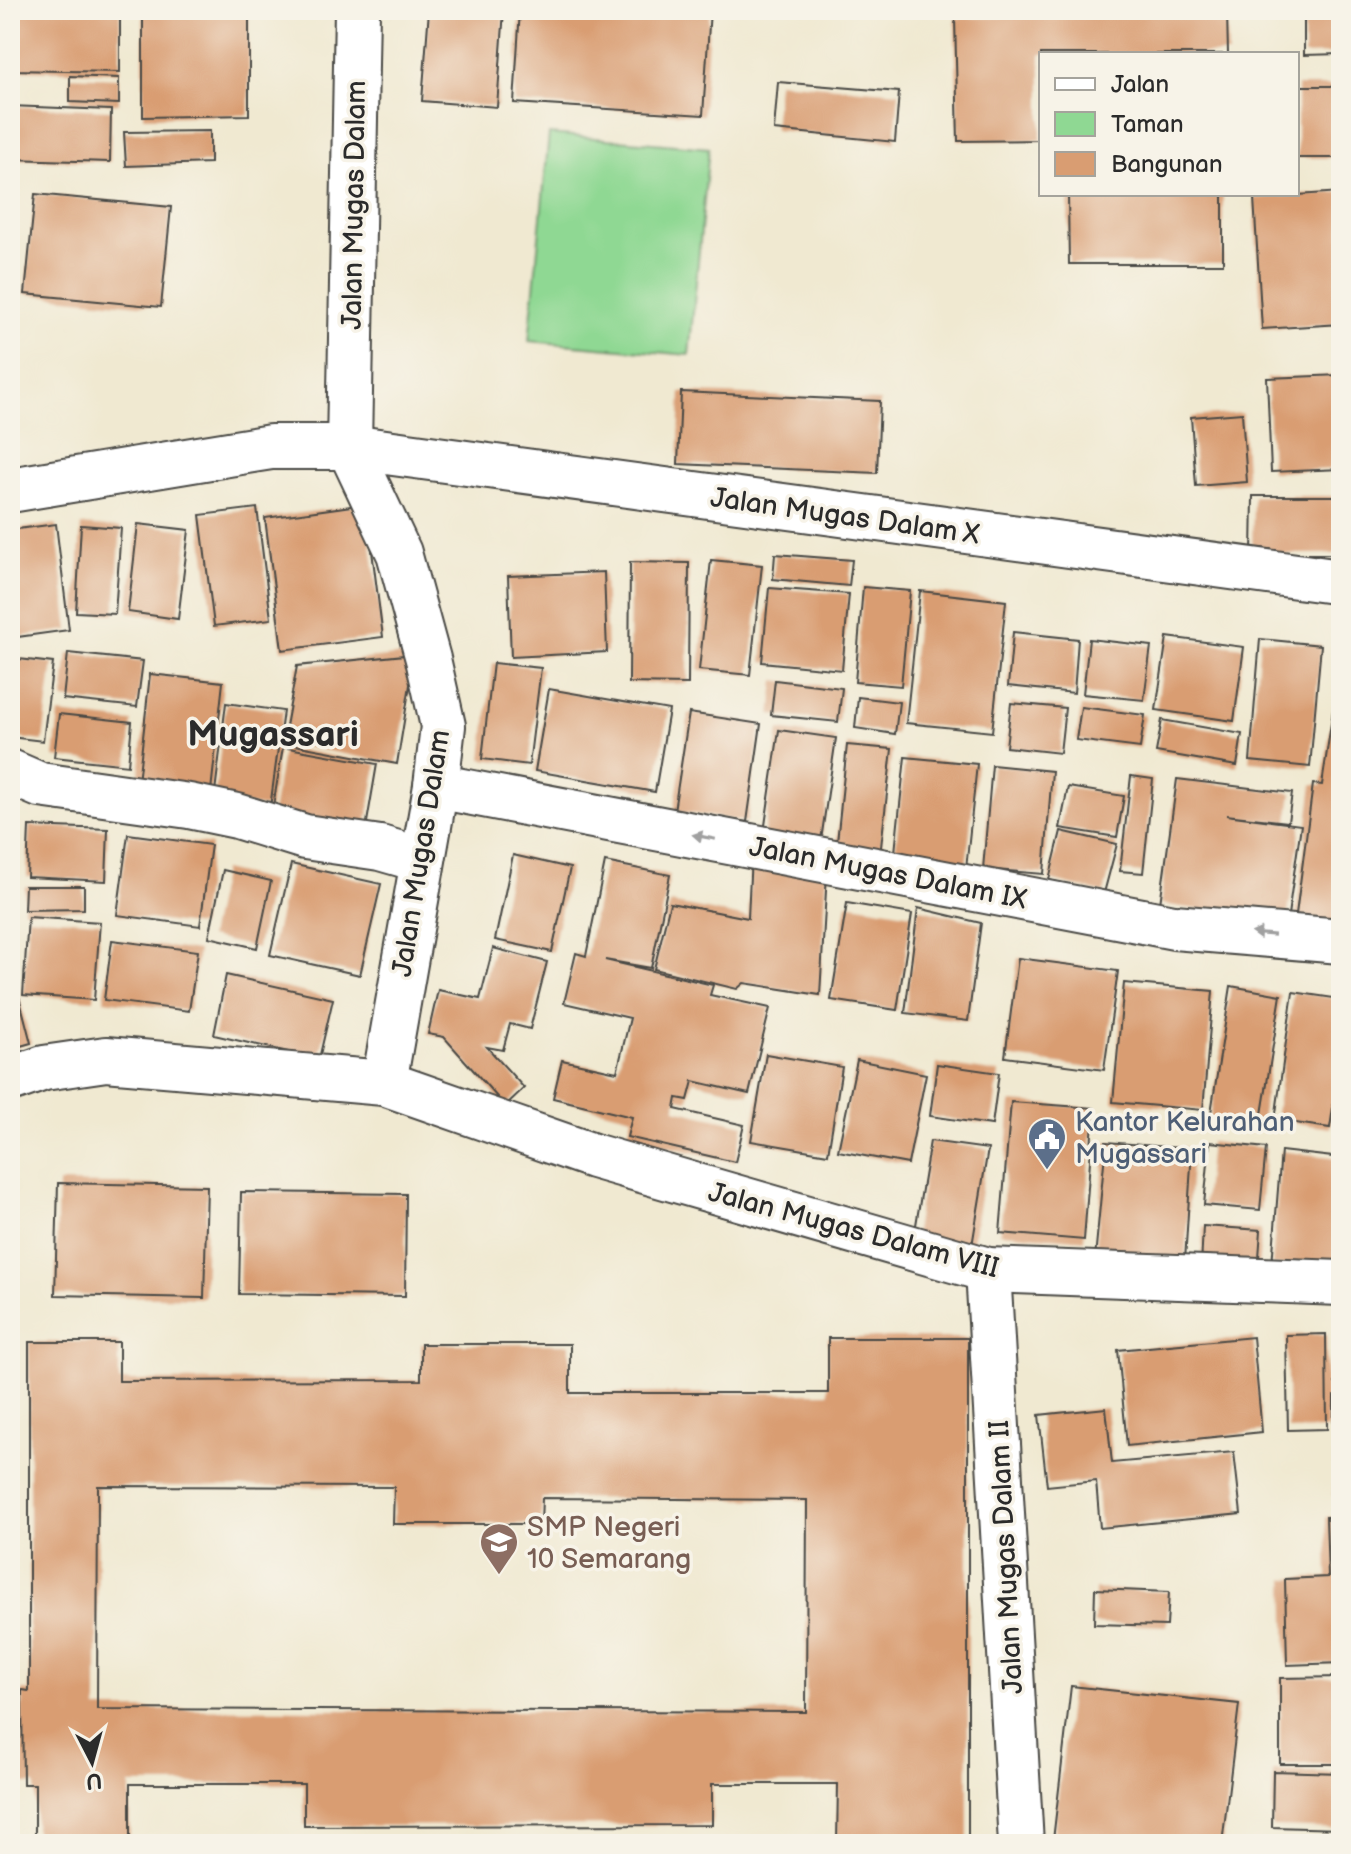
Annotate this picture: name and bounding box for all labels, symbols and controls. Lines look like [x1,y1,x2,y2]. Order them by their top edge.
legend [1039,52,1299,196]
text: Jalan [1111,70,1169,99]
street label: Jalan Mugas Dalam [336,80,373,330]
text: Taman [1111,110,1183,139]
text: Bangunan [1111,150,1222,179]
street label: Jalan Mugas Dalam X [708,481,981,552]
district label: Mugassari [187,714,359,757]
street label: Jalan Mugas Dalam [386,728,457,979]
street label: Jalan Mugas Dalam IX [746,830,1029,917]
one-way arrow [691,831,716,843]
one-way arrow [1250,928,1275,941]
place label: Kantor Kelurahan Mugassari [1075,1106,1294,1171]
public building icon: Kantor Kelurahan Mugassari [1026,1116,1068,1171]
street label: Jalan Mugas Dalam VIII [705,1176,1002,1285]
street label: Jalan Mugas Dalam II [983,1419,1030,1695]
place label: SMP Negeri 10 Semarang [527,1511,691,1576]
school or university icon: SMP Negeri 10 Semarang [478,1521,520,1576]
north arrow [52,1722,132,1802]
text: U [85,1766,103,1795]

